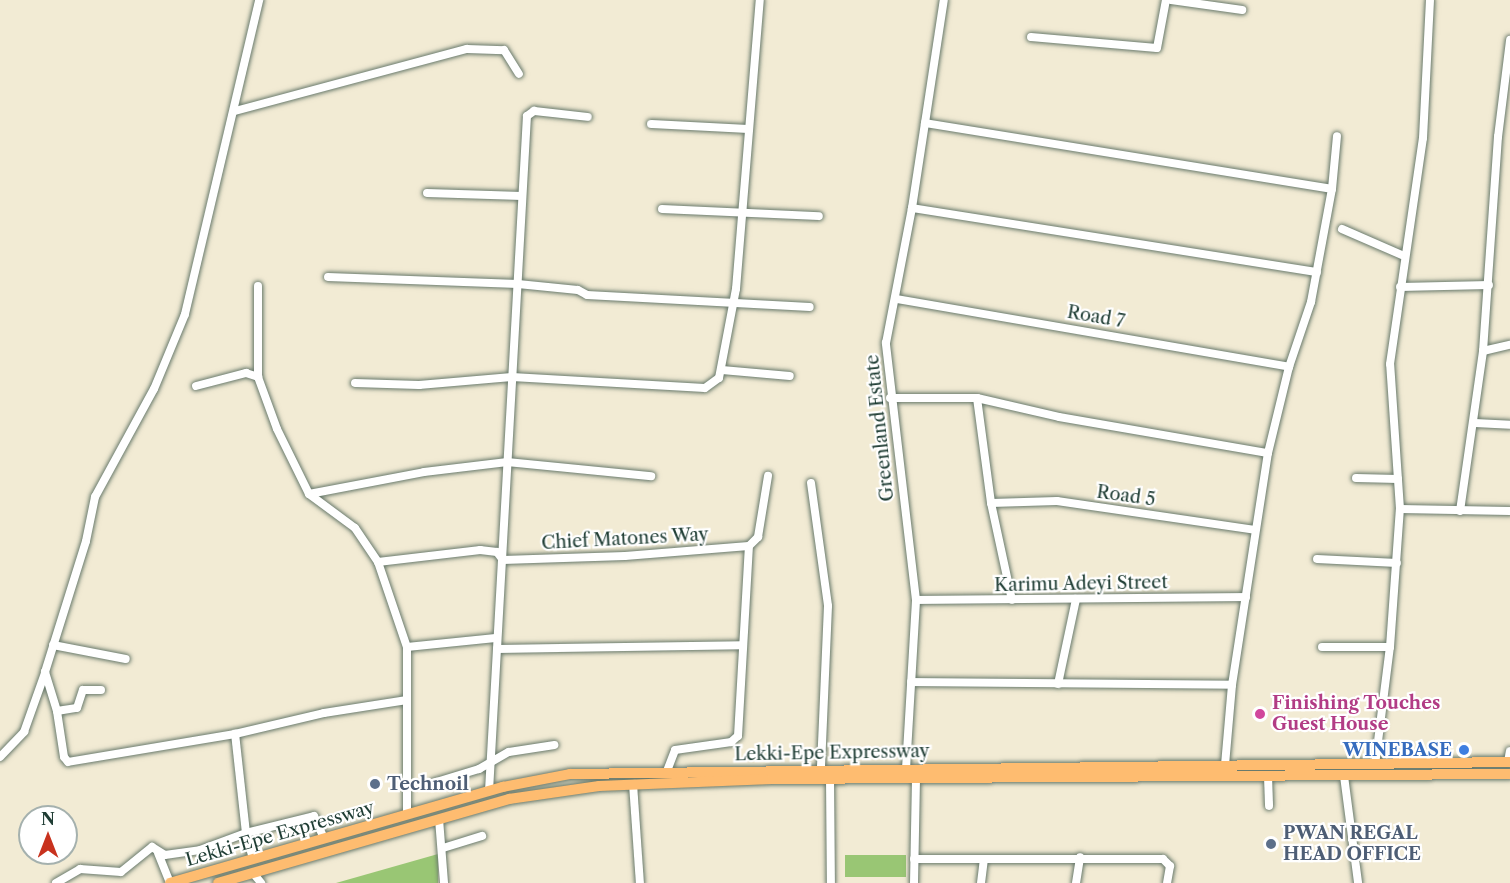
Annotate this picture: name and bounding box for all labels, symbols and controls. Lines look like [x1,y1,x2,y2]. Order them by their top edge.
street label: Road 7 [1065,301,1127,333]
street label: Greenland Estate [862,353,898,503]
street label: Road 5 [1095,481,1157,511]
street label: Chief Matones Way [541,524,709,554]
street label: Karimu Adeyi Street [994,572,1168,596]
place label: Finishing Touches Guest House [1272,693,1441,736]
marker: Finishing Touches Guest House [1253,707,1267,721]
place label: WINEBASE [1343,739,1452,761]
street label: Lekki-Epe Expressway [734,740,930,766]
marker: WINEBASE [1457,743,1471,757]
place label: Technoil [387,773,469,795]
marker: Technoil [368,777,382,791]
street label: Lekki-Epe Expressway [183,797,377,871]
north arrow [18,805,78,865]
text: N [41,809,55,829]
place label: PWAN REGAL HEAD OFFICE [1283,823,1421,866]
marker: PWAN REGAL HEAD OFFICE [1264,837,1278,851]

